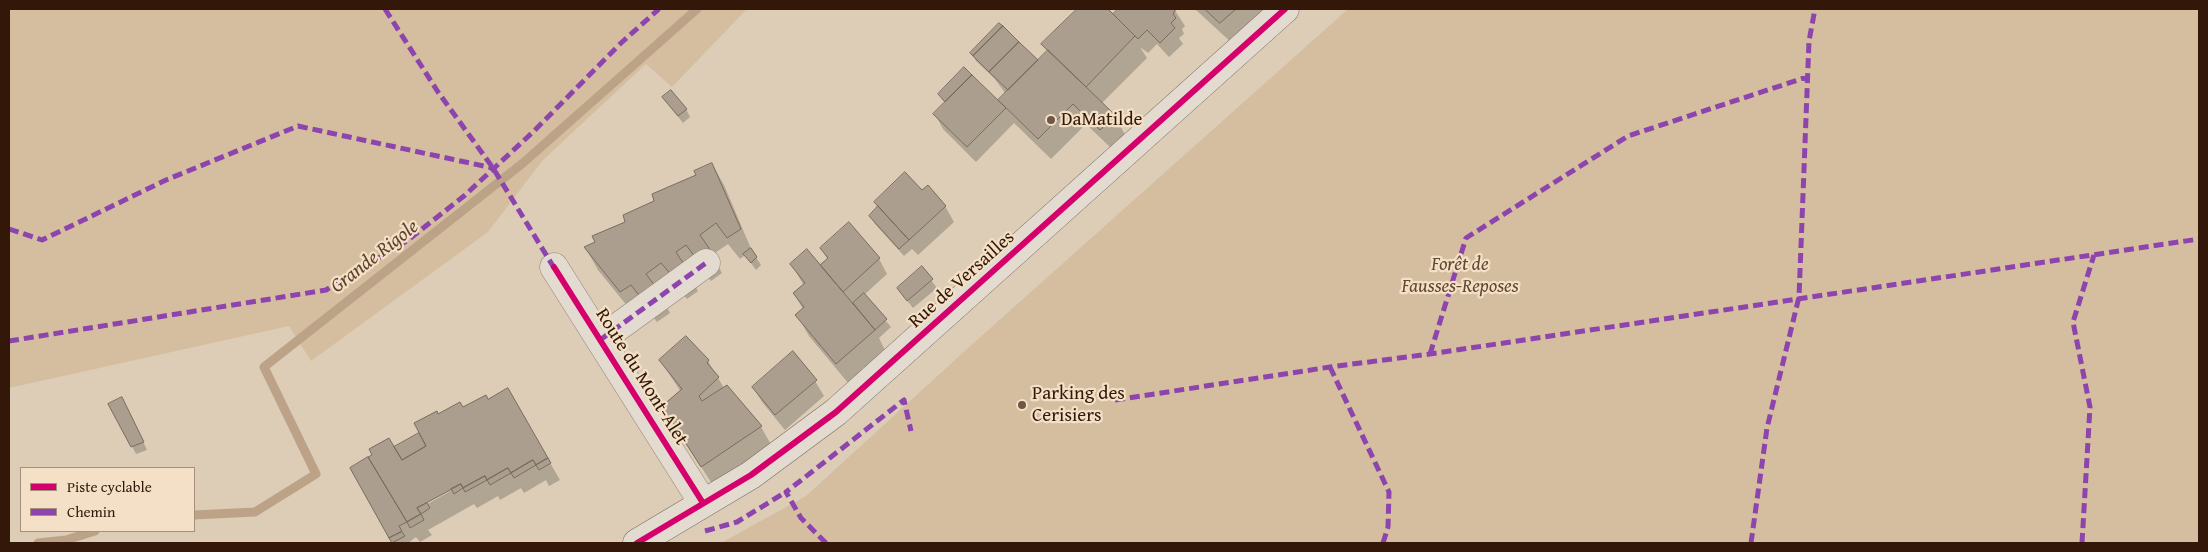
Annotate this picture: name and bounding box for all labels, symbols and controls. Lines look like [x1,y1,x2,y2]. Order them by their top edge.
place label: DaMatilde [1061,109,1143,131]
marker: DaMatilde [1045,114,1057,126]
water label: Grande Rigole [326,215,424,299]
street label: Rue de Versailles [904,226,1020,334]
park label: Forêt de Fausses-Reposes [1402,254,1518,298]
street label: Route du Mont-Alet [590,304,692,450]
place label: Parking des Cerisiers [1032,383,1125,427]
marker: Parking des Cerisiers [1016,399,1028,411]
legend [20,467,195,532]
text: Piste cyclable [67,476,152,497]
text: Chemin [67,501,116,522]

